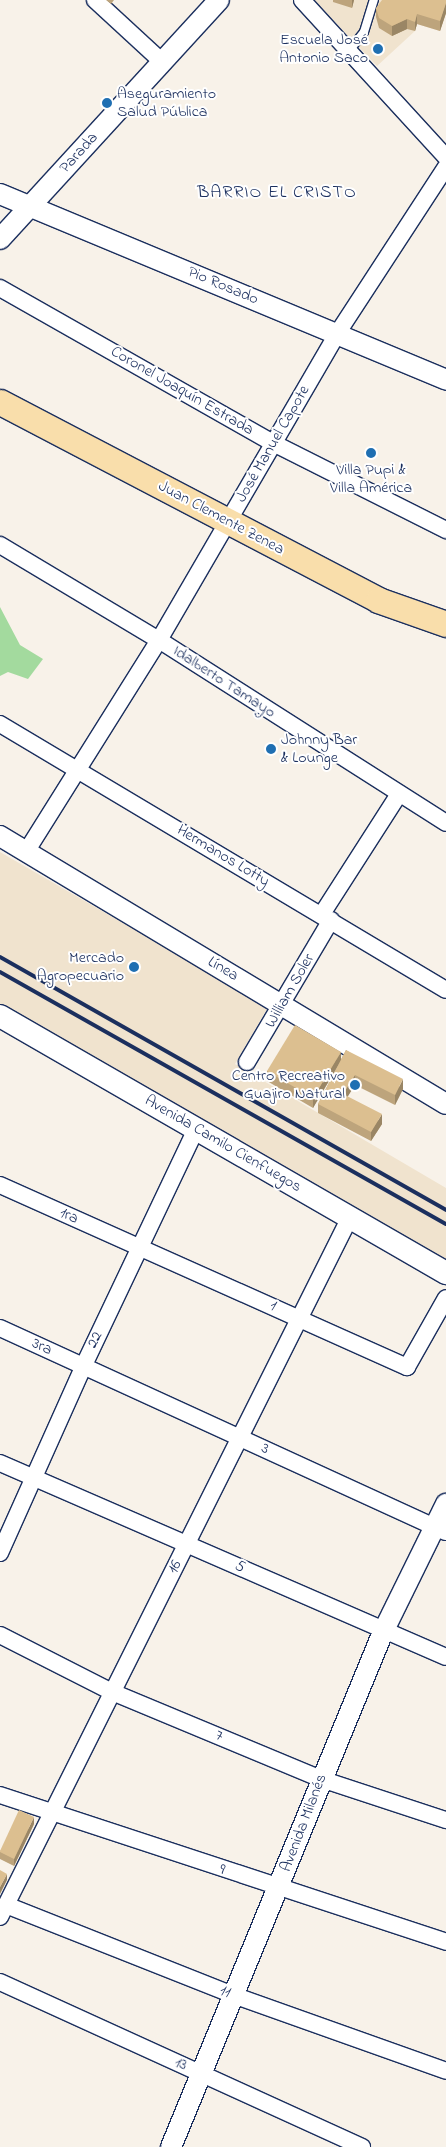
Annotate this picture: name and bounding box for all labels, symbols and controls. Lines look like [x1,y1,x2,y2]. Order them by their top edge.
place label: Escuela José Antonio Saco [279,30,368,68]
marker: Escuela José Antonio Saco [372,43,384,55]
place label: Aseguramiento Salud Pública [117,84,216,122]
marker: Aseguramiento Salud Pública [101,97,113,109]
street label: Parada [56,129,102,177]
district label: BARRIO EL CRISTO [195,182,359,204]
street label: Pio Rosado [185,263,261,309]
street label: Coronel Joaquín Estrada [107,342,257,440]
street label: José Manuel Capote [232,382,314,506]
marker: Villa Pupi & Villa América [365,447,377,459]
place label: Villa Pupi & Villa América [330,460,412,498]
street label: Juan Clemente Zenea [155,477,287,559]
street label: Idalberto Tamayo [169,642,279,722]
place label: Johnny Bar & Lounge [281,730,357,768]
marker: Johnny Bar & Lounge [265,743,277,755]
street label: Hermanos Lotty [173,821,273,891]
place label: Mercado Agropecuario [37,948,124,986]
street label: William Soler [261,951,319,1031]
street label: Línea [204,952,242,986]
marker: Mercado Agropecuario [128,961,140,973]
place label: Centro Recreativo Guajiro Natural [232,1066,345,1104]
marker: Centro Recreativo Guajiro Natural [349,1079,361,1091]
street label: Avenida Camilo Cienfuegos [141,1091,305,1197]
street label: 1ra [57,1203,81,1229]
street label: 1 [267,1296,279,1316]
street label: 22 [83,1329,107,1351]
street label: 3ra [29,1334,55,1360]
street label: 3 [258,1439,272,1459]
street label: 5 [232,1556,248,1578]
street label: 16 [164,1557,186,1577]
street label: 7 [212,1726,226,1746]
street label: Avenida Milanés [277,1771,331,1875]
street label: 9 [217,1860,227,1880]
street label: 11 [217,1981,233,2003]
street label: 13 [172,2053,190,2075]

